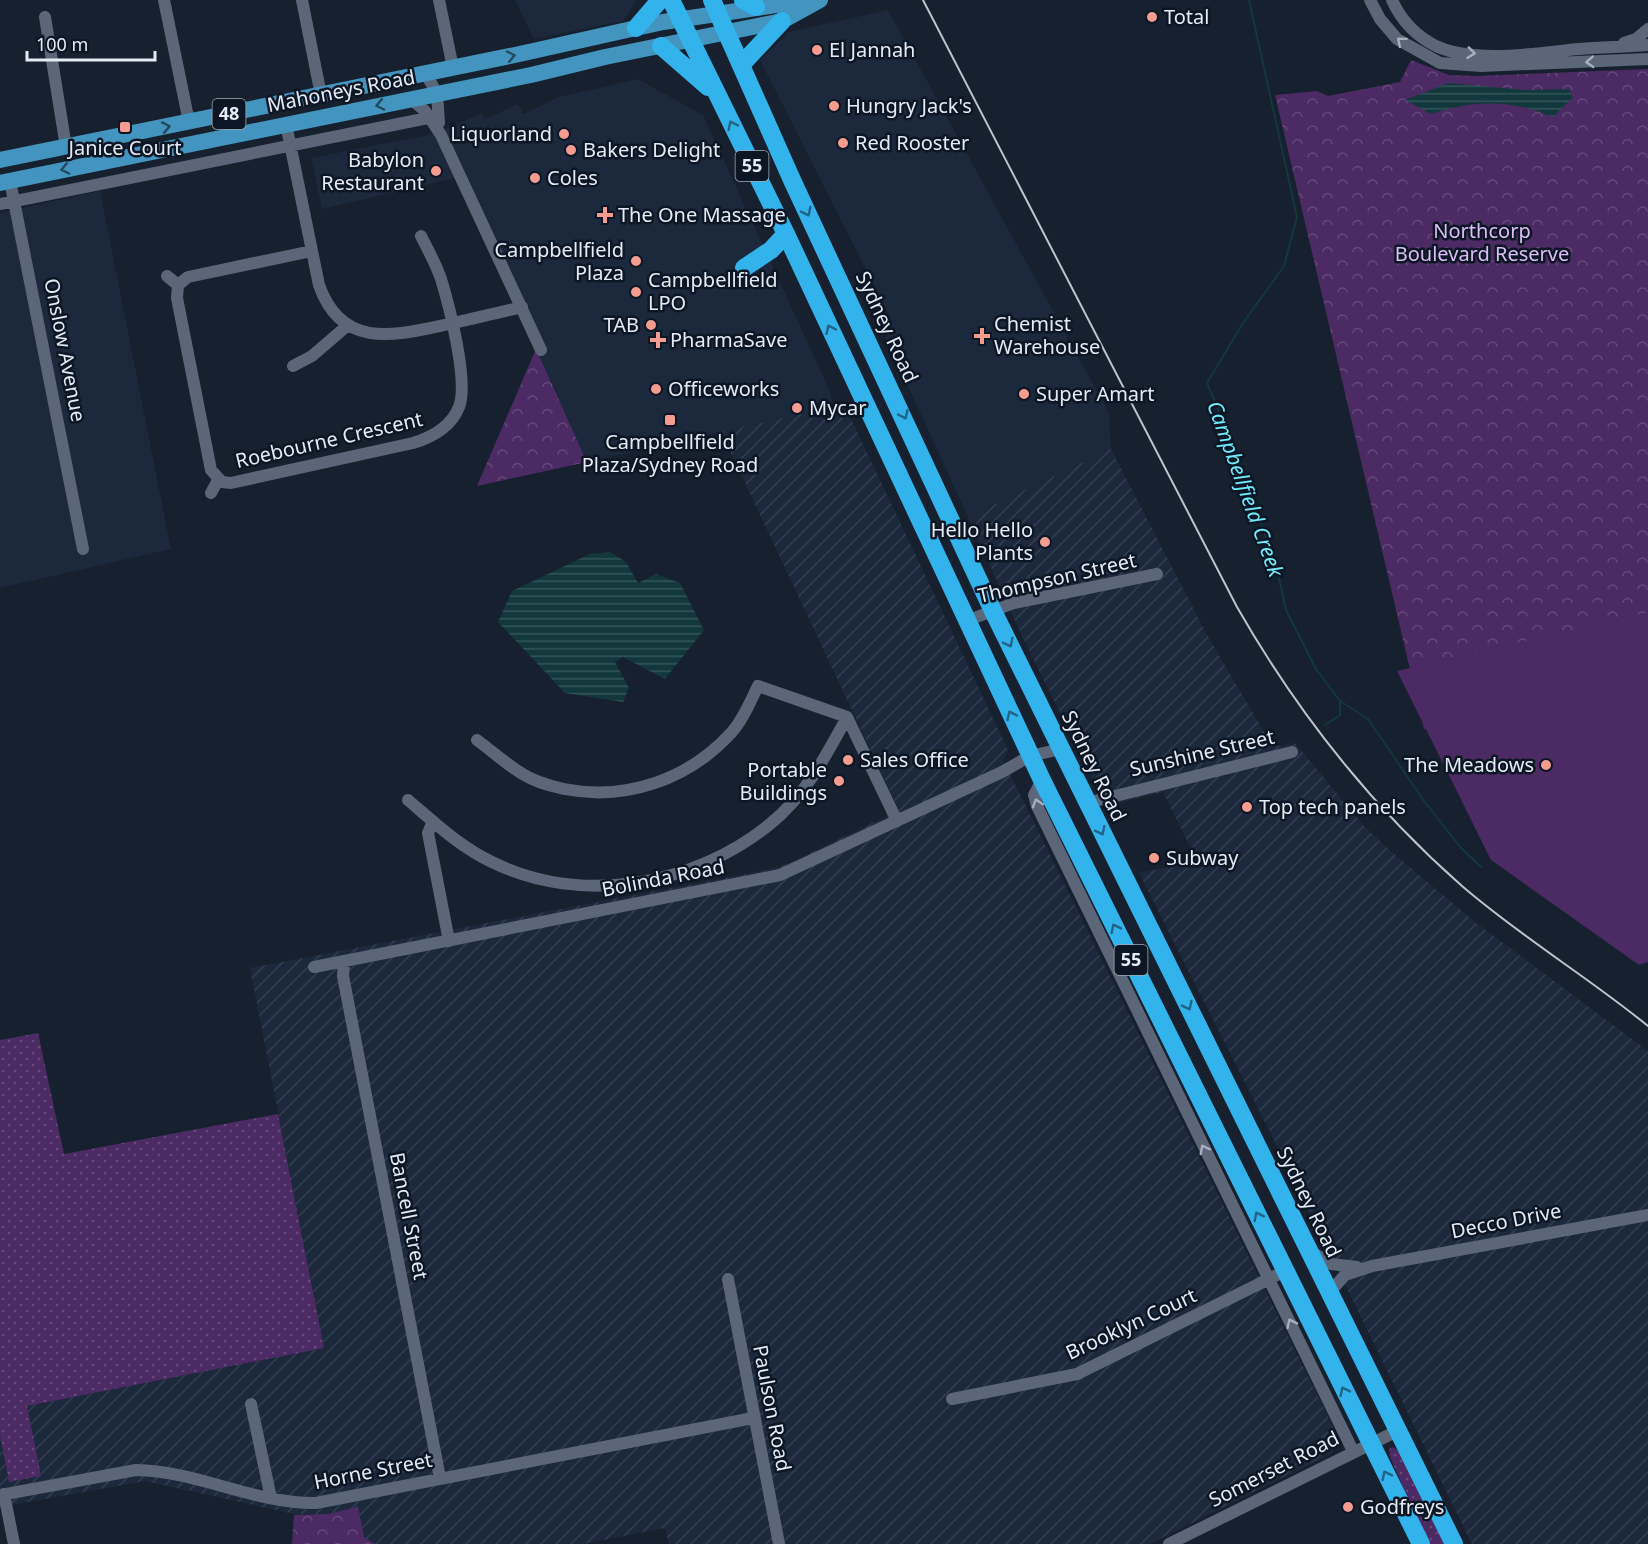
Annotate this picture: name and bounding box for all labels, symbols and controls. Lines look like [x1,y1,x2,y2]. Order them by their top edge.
place label: Total [1164,3,1209,30]
marker: Total [1145,10,1159,24]
scale bar [27,24,154,62]
text: 100 m [36,32,88,56]
place label: El Jannah [829,36,915,63]
one-way arrow [1397,37,1408,48]
marker: El Jannah [810,43,824,57]
one-way arrow [1466,46,1475,59]
one-way arrow [505,50,515,63]
one-way arrow [1585,55,1594,68]
street label: Mahoneys Road [265,63,417,118]
place label: Hungry Jack's [846,92,972,119]
one-way arrow [375,98,385,111]
road number: 48 [212,99,246,129]
marker: Hungry Jack's [827,99,841,113]
marker: Janice Court [118,120,132,134]
place label: Liquorland [450,120,552,147]
one-way arrow [160,121,170,134]
one-way arrow [728,121,740,132]
marker: Liquorland [557,127,571,141]
place label: Red Rooster [855,129,969,156]
place label: Janice Court [67,134,181,161]
place label: Bakers Delight [583,136,720,163]
marker: Red Rooster [836,136,850,150]
marker: Bakers Delight [564,143,578,157]
place label: Babylon Restaurant [321,146,424,196]
road number: 55 [736,151,768,181]
one-way arrow [60,162,70,175]
marker: Babylon Restaurant [429,164,443,178]
place label: Coles [547,164,598,191]
marker: Coles [528,171,542,185]
place label: The One Massage [618,201,786,228]
marker: The One Massage [596,206,614,224]
one-way arrow [800,206,812,217]
park label: Northcorp Boulevard Reserve [1395,217,1569,267]
place label: Campbellfield Plaza [494,236,624,286]
marker: Campbellfield Plaza [629,254,643,268]
place label: Campbellfield LPO [648,266,778,316]
street label: Sydney Road [850,267,925,387]
street label: Onslow Avenue [38,276,93,424]
marker: Campbellfield LPO [629,285,643,299]
place label: Chemist Warehouse [994,310,1100,360]
place label: TAB [604,311,639,338]
marker: TAB [644,318,658,332]
one-way arrow [826,324,838,335]
place label: PharmaSave [670,326,788,353]
marker: Chemist Warehouse [975,329,989,343]
marker: PharmaSave [651,333,665,347]
place label: Officeworks [668,375,779,402]
place label: Super Amart [1036,380,1155,407]
marker: Officeworks [649,382,663,396]
marker: Super Amart [1017,387,1031,401]
place label: Mycar [809,394,866,421]
water label: Campbellfield Creek [1201,397,1291,582]
marker: Mycar [790,401,804,415]
street label: Roebourne Crescent [233,405,425,474]
one-way arrow [896,409,908,420]
marker: Campbellfield Plaza/Sydney Road [663,413,677,427]
place label: Campbellfield Plaza/Sydney Road [582,428,758,478]
place label: Hello Hello Plants [931,516,1033,566]
marker: Hello Hello Plants [1038,535,1052,549]
street label: Thompson Street [975,546,1139,609]
one-way arrow [1002,637,1014,648]
street label: Sydney Road [1056,706,1133,826]
one-way arrow [1007,711,1019,722]
street label: Sunshine Street [1127,723,1277,782]
place label: Sales Office [860,746,969,773]
place label: The Meadows [1404,751,1534,778]
marker: Sales Office [841,753,855,767]
place label: Portable Buildings [740,756,827,806]
marker: The Meadows [1539,758,1553,772]
marker: Portable Buildings [832,774,846,788]
place label: Top tech panels [1259,793,1406,820]
one-way arrow [1032,798,1044,809]
marker: Top tech panels [1240,800,1254,814]
one-way arrow [1094,825,1106,836]
place label: Subway [1166,844,1239,871]
marker: Subway [1147,851,1161,865]
street label: Bolinda Road [599,852,727,903]
one-way arrow [1111,924,1122,935]
road number: 55 [1114,945,1148,975]
one-way arrow [1180,1000,1192,1011]
street label: Sydney Road [1271,1142,1348,1262]
one-way arrow [1200,1145,1211,1155]
street label: Bancell Street [384,1150,435,1282]
street label: Decco Drive [1448,1197,1563,1244]
one-way arrow [1253,1211,1265,1222]
street label: Brooklyn Court [1061,1281,1201,1366]
one-way arrow [1287,1319,1299,1330]
street label: Paulson Road [747,1342,798,1473]
one-way arrow [1340,1386,1351,1397]
street label: Somerset Road [1204,1424,1343,1513]
street label: Horne Street [311,1446,434,1495]
one-way arrow [1382,1470,1394,1481]
place label: Godfreys [1360,1493,1444,1520]
marker: Godfreys [1341,1500,1355,1514]

